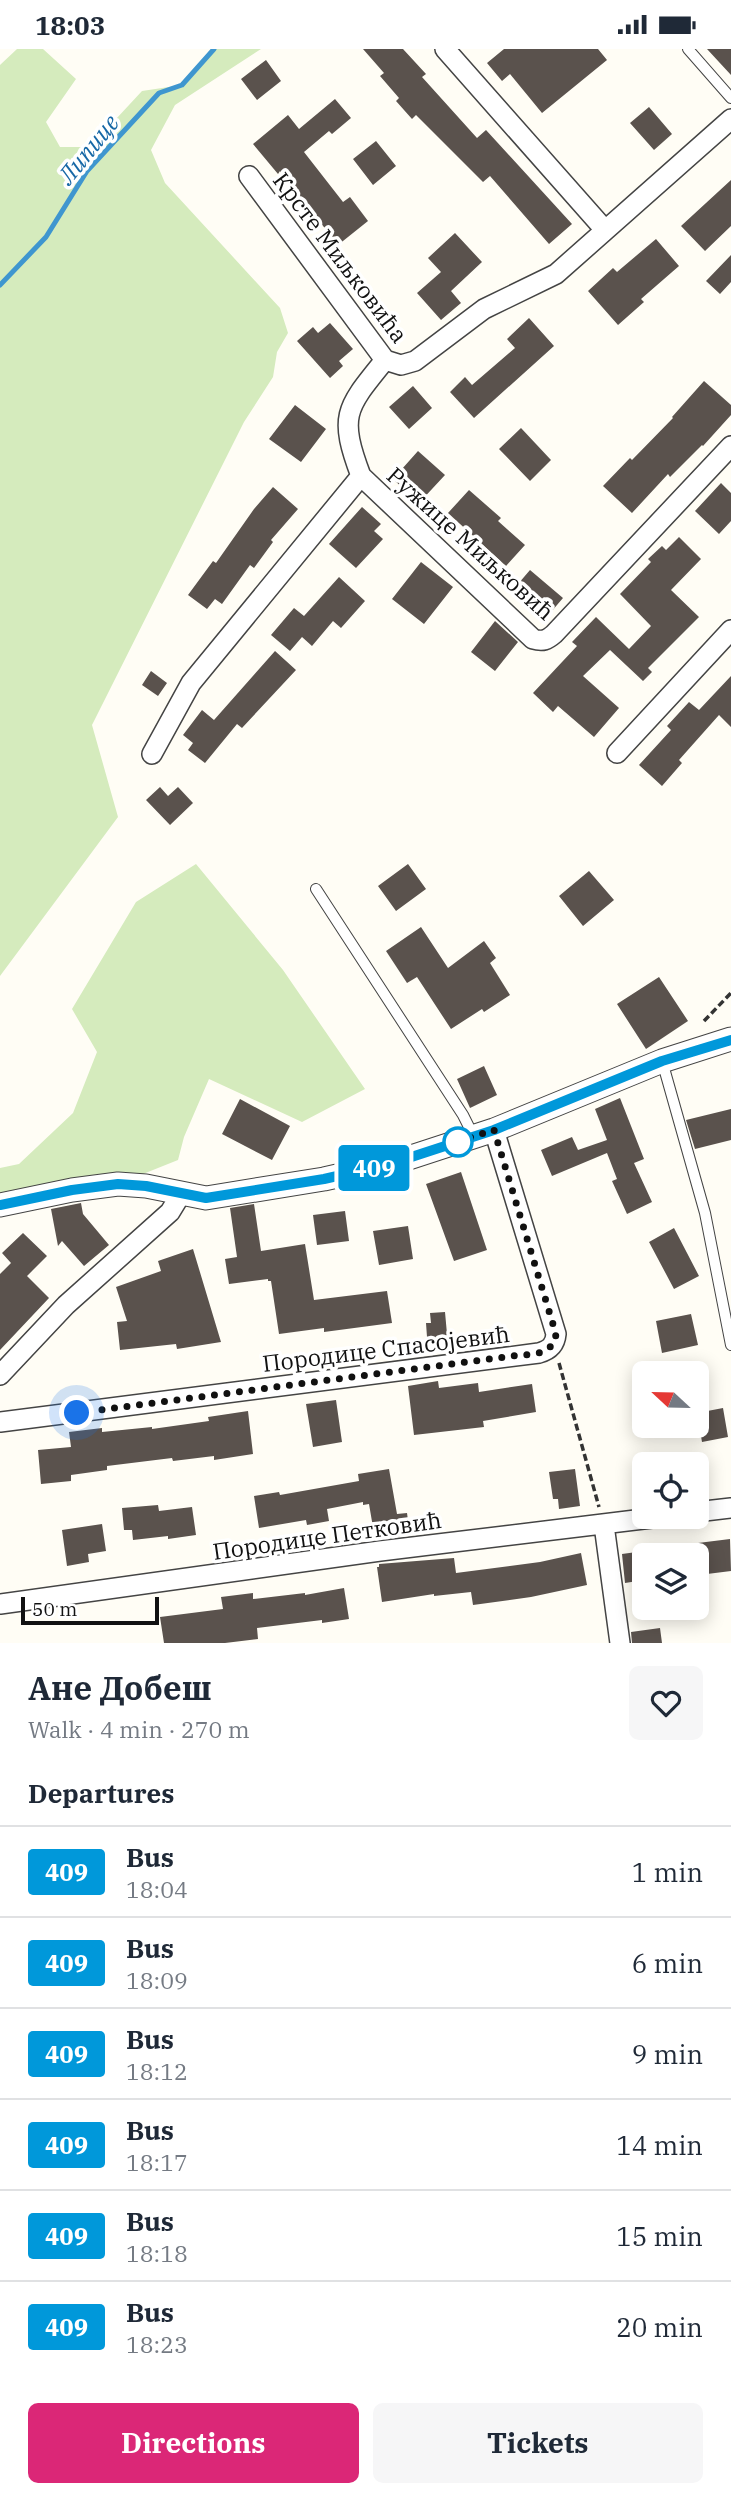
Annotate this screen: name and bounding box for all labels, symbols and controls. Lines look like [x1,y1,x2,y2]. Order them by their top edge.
text: 18:03 [35,8,105,42]
water label: Липице [50,107,126,191]
street label: Крсте Миљковића [267,166,415,348]
street label: Ружице Миљковић [381,460,561,626]
unlabelled marker [443,1127,473,1157]
line badge: 409 [334,1145,414,1191]
text: 409 [352,1152,396,1184]
street label: Породице Спасојевић [261,1318,511,1378]
north arrow [632,1361,709,1439]
map controls [632,1361,709,1620]
your location [59,1395,94,1430]
button: locate [632,1452,709,1529]
street label: Породице Петковић [211,1504,443,1566]
button: layers [632,1543,709,1620]
scale bar [21,1594,159,1626]
text: 50 m [32,1597,77,1621]
text: Ане Добеш [28,1666,212,1709]
button: heart [629,1666,703,1740]
text: Walk · 4 min · 270 m [28,1714,250,1744]
text: Departures [28,1776,174,1810]
text: Bus [126,1840,174,1874]
text: 1 min [632,1855,703,1889]
text: 409 [45,1856,88,1888]
text: 18:04 [126,1874,188,1904]
text: Bus [126,1931,174,1965]
text: 6 min [632,1946,703,1980]
text: 409 [45,1947,88,1979]
text: 18:09 [126,1965,188,1995]
text: Bus [126,2022,174,2056]
text: 9 min [632,2037,703,2071]
text: 409 [45,2038,88,2070]
text: 18:12 [126,2056,188,2086]
text: Bus [126,2113,174,2147]
text: 14 min [616,2128,703,2162]
text: 409 [45,2129,88,2161]
text: 18:17 [126,2147,188,2177]
text: Bus [126,2204,174,2238]
text: 15 min [616,2219,703,2253]
text: 409 [45,2220,88,2252]
text: 18:18 [126,2238,188,2268]
text: Bus [126,2295,174,2329]
text: 20 min [616,2310,703,2344]
text: 409 [45,2311,88,2343]
text: 18:23 [126,2329,188,2359]
button: Directions [28,2403,359,2483]
button: Tickets [373,2403,703,2483]

